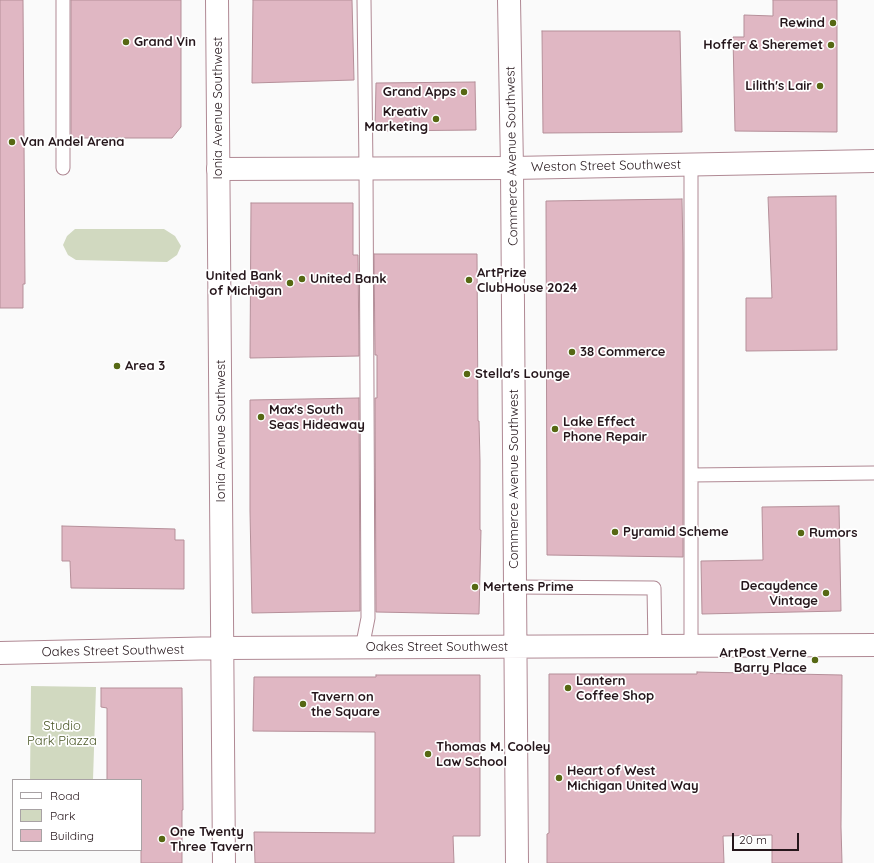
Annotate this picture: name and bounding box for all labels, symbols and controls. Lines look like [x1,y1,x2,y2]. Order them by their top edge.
place label: Rewind [780,15,825,31]
marker: Rewind [828,18,838,28]
place label: Grand Vin [134,34,196,50]
marker: Grand Vin [121,37,131,47]
street label: Ionia Avenue Southwest [210,37,226,179]
place label: Hoffer & Sheremet [703,37,823,53]
marker: Hoffer & Sheremet [826,40,836,50]
street label: Commerce Avenue Southwest [503,66,521,246]
place label: Lilith's Lair [745,78,812,94]
marker: Lilith's Lair [815,81,825,91]
place label: Grand Apps [383,84,456,100]
marker: Grand Apps [459,87,469,97]
place label: Kreativ Marketing [364,104,428,135]
marker: Kreativ Marketing [431,114,441,124]
place label: Van Andel Arena [20,134,124,150]
marker: Van Andel Arena [7,137,17,147]
street label: Weston Street Southwest [531,157,681,175]
place label: ArtPrize ClubHouse 2024 [477,265,577,296]
place label: United Bank of Michigan [205,268,282,299]
place label: United Bank [310,271,387,287]
marker: United Bank [297,274,307,284]
marker: ArtPrize ClubHouse 2024 [464,275,474,285]
marker: United Bank of Michigan [285,278,295,288]
place label: 38 Commerce [580,344,665,360]
marker: 38 Commerce [567,347,577,357]
place label: Area 3 [125,358,165,374]
street label: Ionia Avenue Southwest [213,360,229,502]
marker: Area 3 [112,361,122,371]
place label: Stella's Lounge [475,366,570,382]
marker: Stella's Lounge [462,369,472,379]
street label: Commerce Avenue Southwest [506,389,522,569]
place label: Max's South Seas Hideaway [269,402,365,433]
marker: Max's South Seas Hideaway [256,412,266,422]
place label: Lake Effect Phone Repair [563,414,647,445]
marker: Lake Effect Phone Repair [550,424,560,434]
place label: Pyramid Scheme [623,524,729,540]
place label: Rumors [809,525,857,541]
marker: Pyramid Scheme [610,527,620,537]
marker: Rumors [796,528,806,538]
place label: Decaydence Vintage [740,578,818,609]
place label: Mertens Prime [483,579,574,595]
marker: Mertens Prime [470,582,480,592]
marker: Decaydence Vintage [821,588,831,598]
street label: Oakes Street Southwest [366,639,508,655]
street label: Oakes Street Southwest [42,642,184,660]
place label: ArtPost Verne Barry Place [719,645,807,676]
marker: ArtPost Verne Barry Place [810,655,820,665]
place label: Lantern Coffee Shop [576,673,654,704]
marker: Lantern Coffee Shop [563,683,573,693]
place label: Tavern on the Square [311,689,380,720]
marker: Tavern on the Square [298,699,308,709]
park label: Studio Park Piazza [27,718,97,749]
place label: Thomas M. Cooley Law School [436,739,550,770]
marker: Thomas M. Cooley Law School [423,749,433,759]
place label: Heart of West Michigan United Way [567,763,699,794]
marker: Heart of West Michigan United Way [554,773,564,783]
legend [12,779,142,851]
text: Road [50,788,80,803]
text: Park [50,808,75,823]
place label: One Twenty Three Tavern [170,824,253,855]
scale bar [734,825,801,851]
text: Building [50,828,94,843]
text: 20 m [739,832,767,847]
marker: One Twenty Three Tavern [157,834,167,844]

